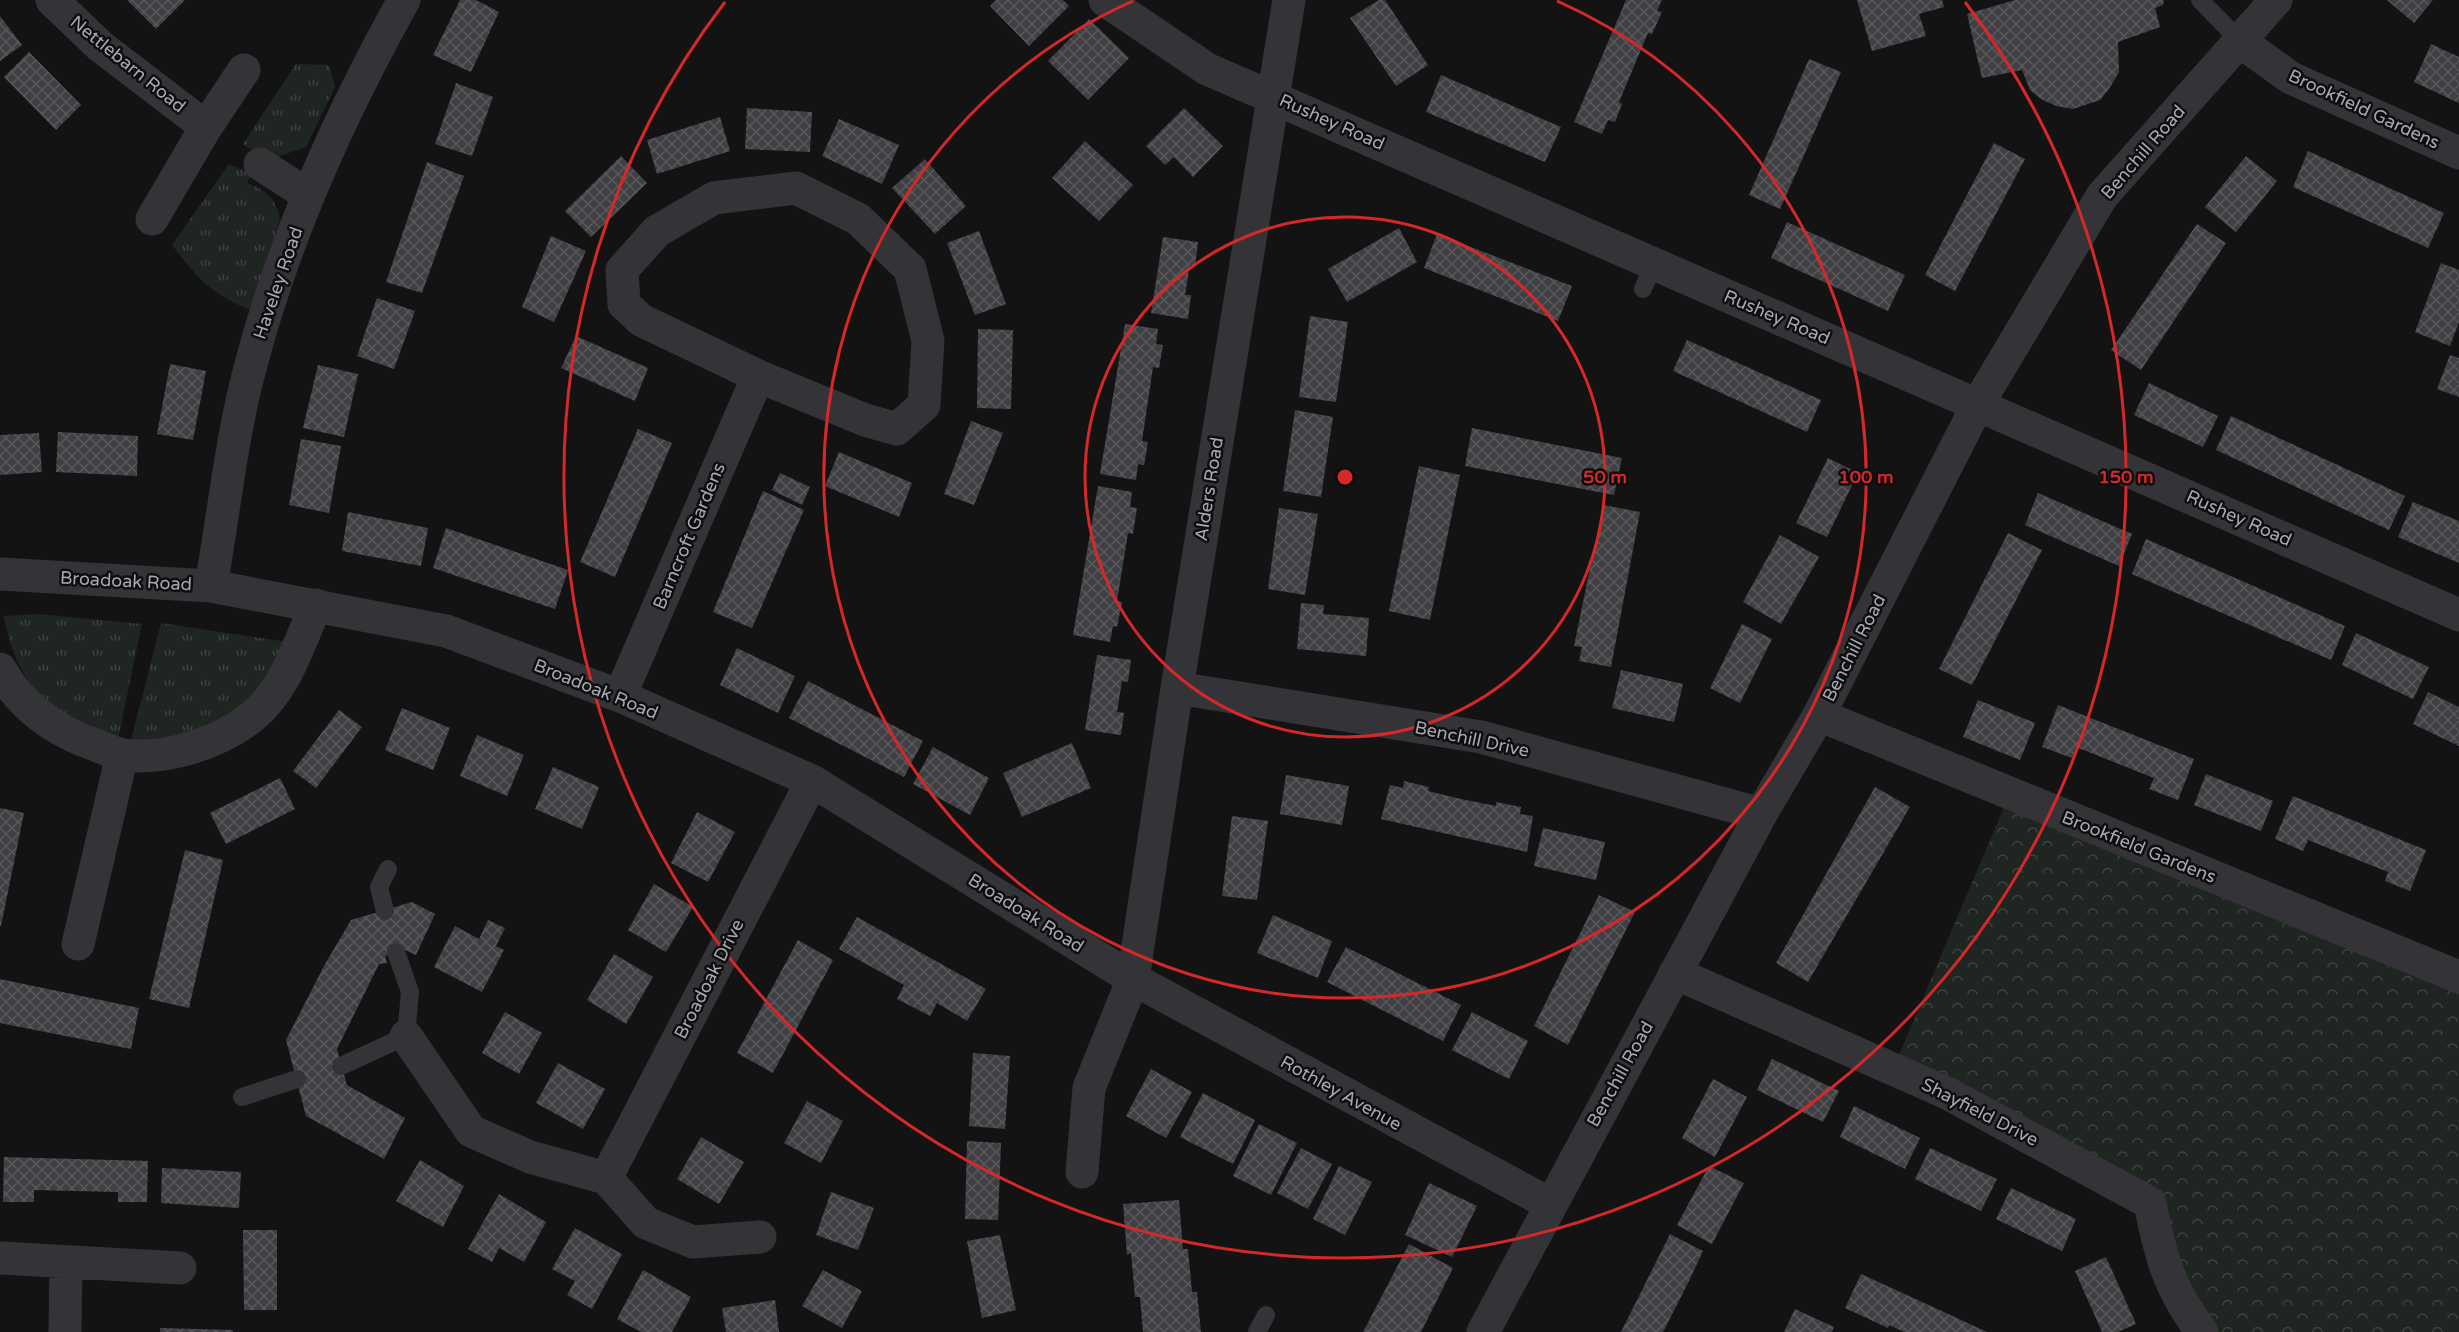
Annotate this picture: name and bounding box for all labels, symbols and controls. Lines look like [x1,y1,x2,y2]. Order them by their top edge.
street label: Nettlebarn Road [66,11,190,117]
street label: Brookfield Gardens [2285,64,2443,154]
street label: Rushey Road [1276,89,1388,155]
street label: Benchill Road [2096,100,2190,204]
street label: Haveley Road [249,224,307,342]
street label: Rushey Road [1721,285,1833,349]
street label: Alders Road [1190,436,1228,542]
street label: Barncroft Gardens [648,459,730,613]
text: 50 m [1583,466,1627,488]
text: 100 m [1838,466,1894,488]
text: 150 m [2098,466,2154,488]
centre of rings [1335,467,1355,487]
street label: Rushey Road [2183,485,2295,551]
street label: Broadoak Road [59,567,193,595]
street label: Benchill Road [1818,591,1890,705]
street label: Broadoak Road [531,654,661,724]
street label: Benchill Drive [1413,716,1531,762]
street label: Brookfield Gardens [2059,806,2219,888]
street label: Broadoak Road [964,869,1088,957]
street label: Broadoak Drive [669,916,749,1042]
street label: Benchill Road [1582,1017,1658,1131]
street label: Rothley Avenue [1277,1051,1405,1135]
street label: Shayfield Drive [1918,1073,2042,1151]

